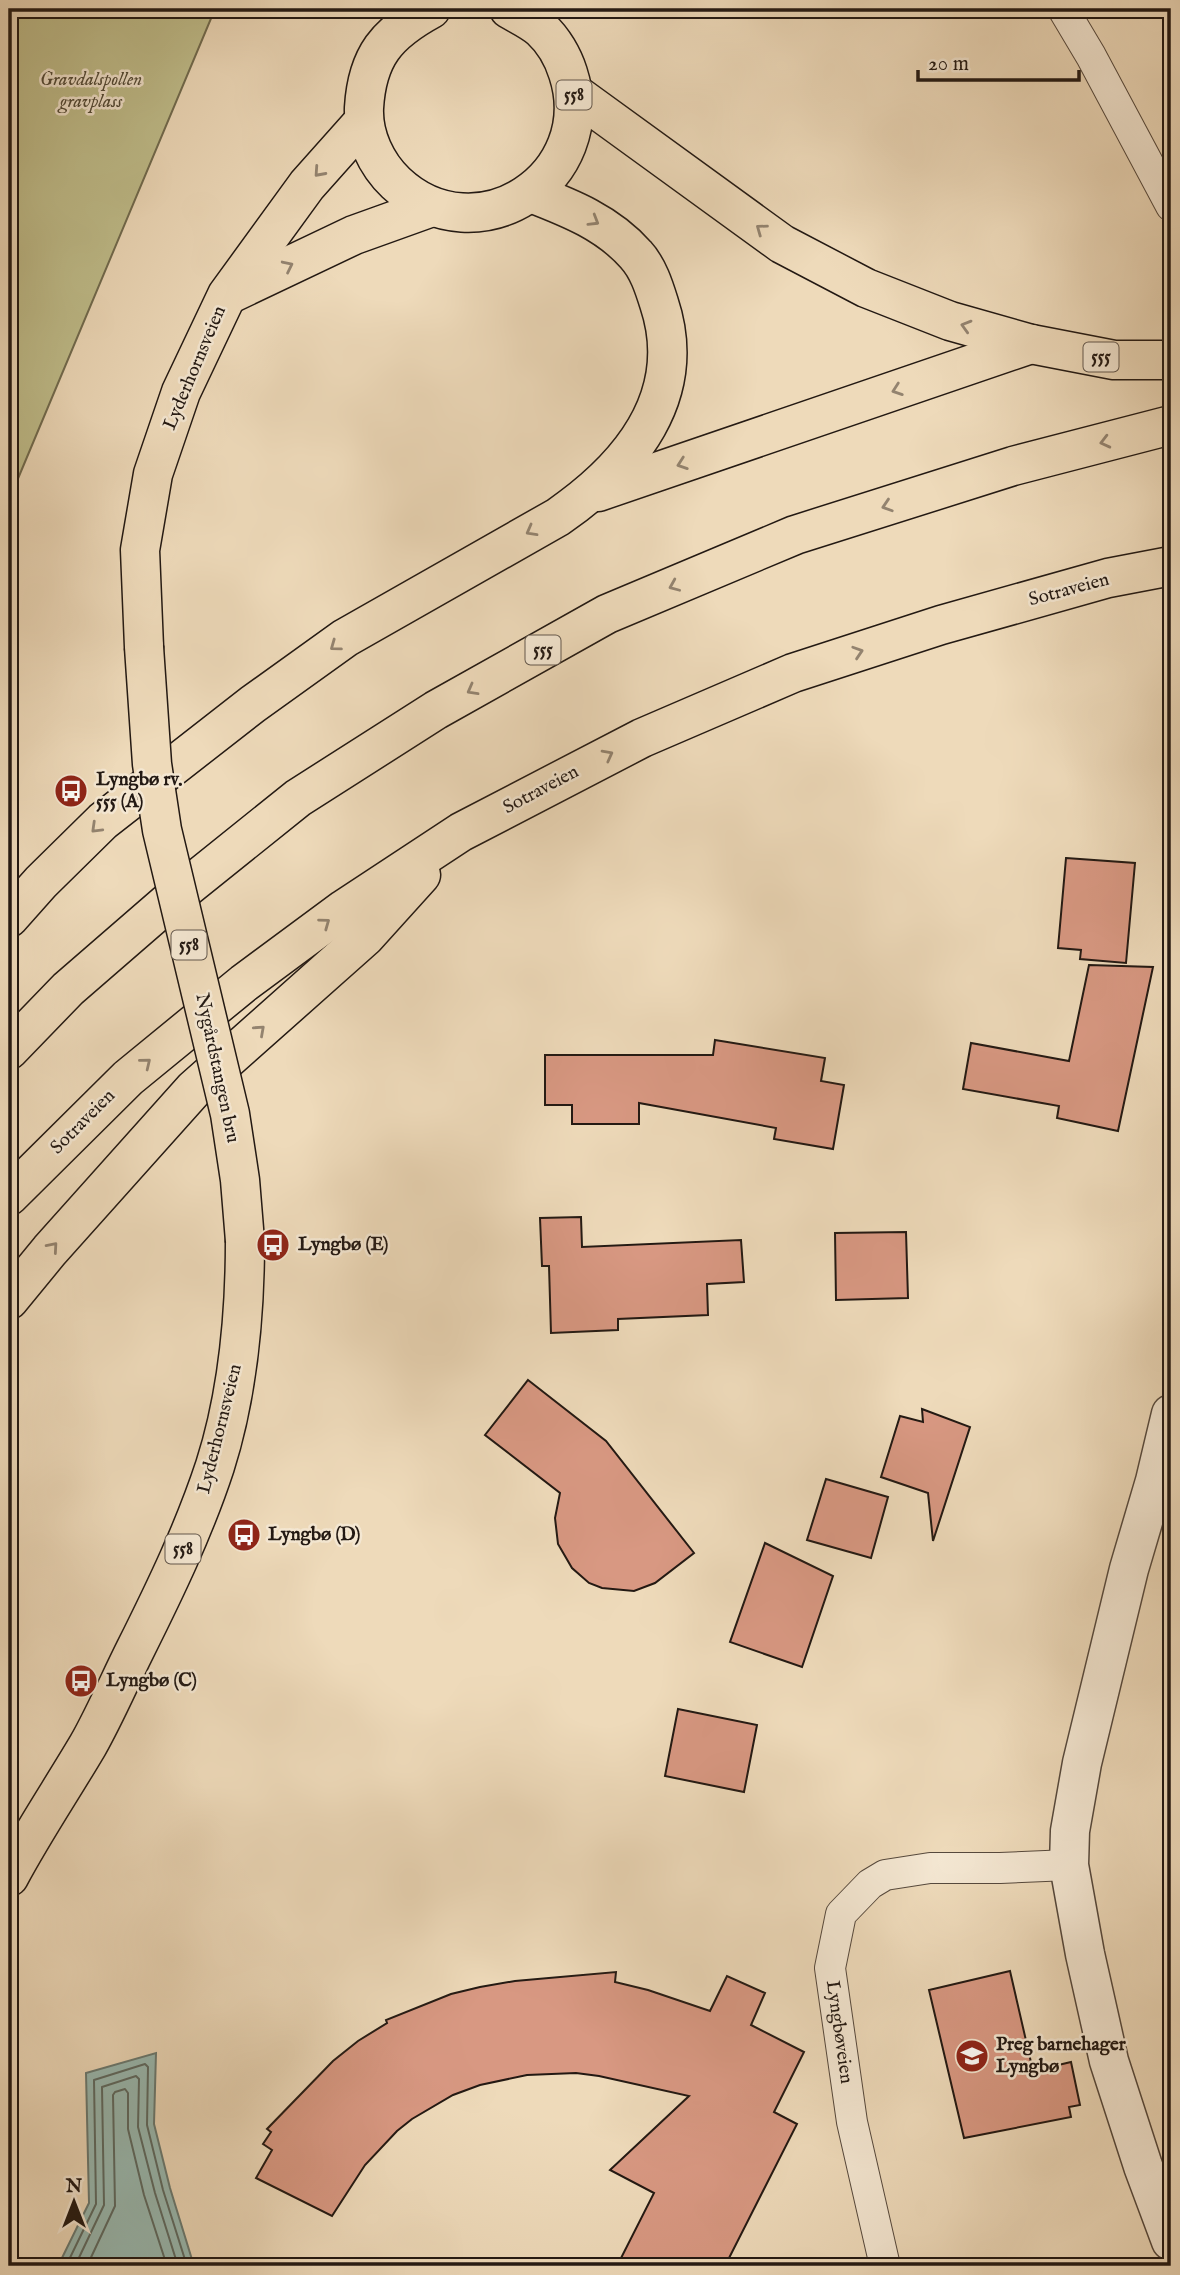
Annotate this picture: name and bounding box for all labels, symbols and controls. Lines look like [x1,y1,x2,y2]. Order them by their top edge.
scale bar [918,38,1078,82]
text: 20 m [928,51,969,78]
park label: Gravdalspollen gravplass [40,68,142,114]
road number: 558 [556,80,592,110]
one-way arrow [314,164,327,177]
one-way arrow [586,212,599,225]
one-way arrow [756,225,769,237]
one-way arrow [281,260,293,274]
street label: Lyderhornsveien [158,302,232,434]
one-way arrow [960,319,972,334]
road number: 555 [1084,342,1118,372]
one-way arrow [891,382,904,396]
one-way arrow [1099,434,1111,448]
one-way arrow [676,456,688,470]
one-way arrow [881,497,893,512]
one-way arrow [526,523,539,536]
street label: Sotraveien [1026,568,1112,612]
one-way arrow [669,578,681,592]
road number: 555 [526,636,560,664]
one-way arrow [330,637,343,650]
one-way arrow [851,646,864,660]
one-way arrow [467,682,479,695]
one-way arrow [601,750,613,764]
street label: Sotraveien [499,760,583,820]
place label: Lyngbø rv. 555 (A) [96,768,182,814]
bus stop icon: Lyngbø rv. 555 (A) [52,772,90,810]
one-way arrow [91,820,104,833]
one-way arrow [317,919,330,932]
road number: 558 [172,930,206,960]
street label: Nygårdstangen bru [189,991,245,1145]
one-way arrow [252,1026,265,1038]
one-way arrow [137,1059,150,1071]
street label: Sotraveien [45,1084,121,1160]
bus stop icon: Lyngbø (E) [254,1226,292,1264]
place label: Lyngbø (E) [298,1233,389,1257]
one-way arrow [45,1243,57,1256]
street label: Lyderhornsveien [192,1362,248,1496]
bus stop icon: Lyngbø (D) [225,1516,263,1554]
place label: Lyngbø (D) [268,1523,361,1547]
road number: 558 [166,1534,200,1564]
bus stop icon: Lyngbø (C) [62,1662,100,1700]
place label: Lyngbø (C) [106,1669,197,1693]
street label: Lyngbøveien [820,1979,858,2085]
place label: Preg barnehager Lyngbø [996,2033,1127,2079]
school or university icon: Preg barnehager Lyngbø [953,2037,991,2075]
north arrow [38,2166,108,2236]
text: N [65,2175,83,2199]

